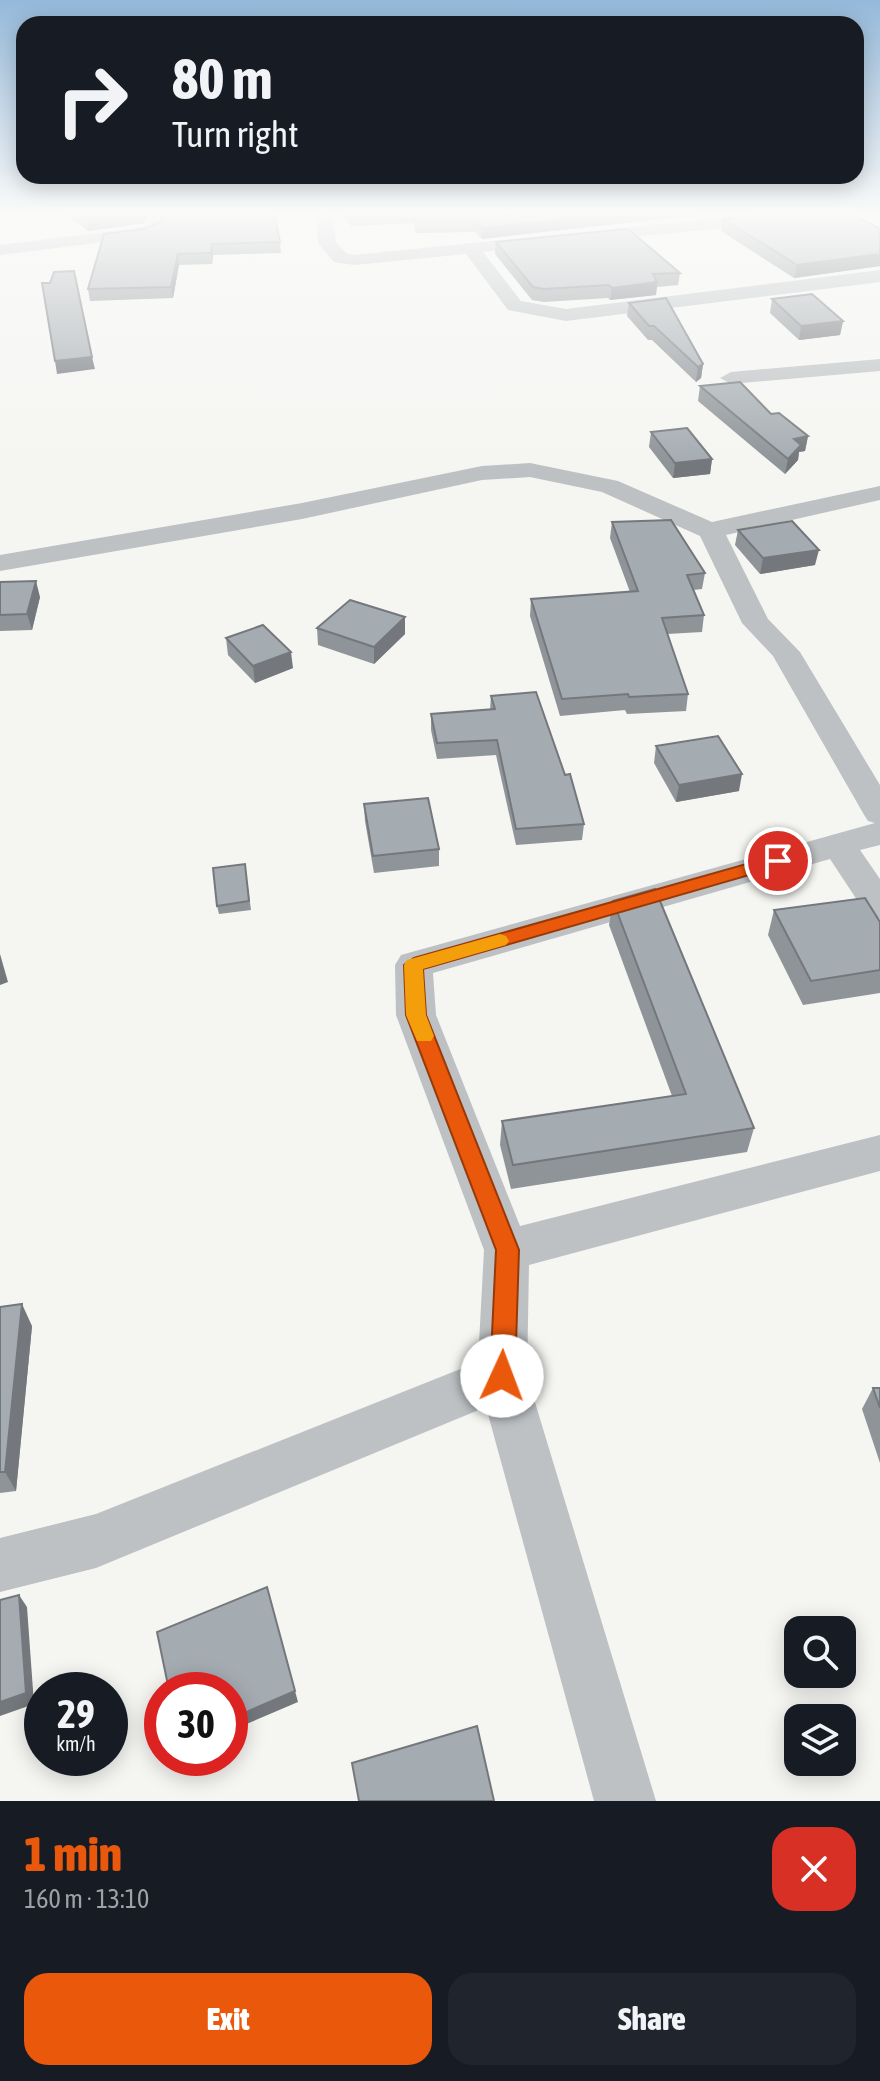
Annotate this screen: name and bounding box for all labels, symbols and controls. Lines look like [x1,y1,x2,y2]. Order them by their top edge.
text: 80 m [172,47,273,111]
icon: right [40,48,144,152]
text: Turn right [172,113,299,155]
pin [744,827,812,895]
icon: arrive [756,839,800,883]
position arrow [460,1334,544,1418]
map controls [784,1616,856,1776]
button: search [784,1616,856,1688]
speed limit sign: 30 [144,1672,248,1776]
text: 29 [57,1691,95,1736]
button: layers [784,1704,856,1776]
text: km/h [56,1732,96,1755]
text: 1 min [24,1826,122,1881]
button: close [772,1827,856,1911]
text: 160 m · 13:10 [24,1884,149,1914]
button: Exit [24,1973,432,2065]
button: Share [448,1973,856,2065]

